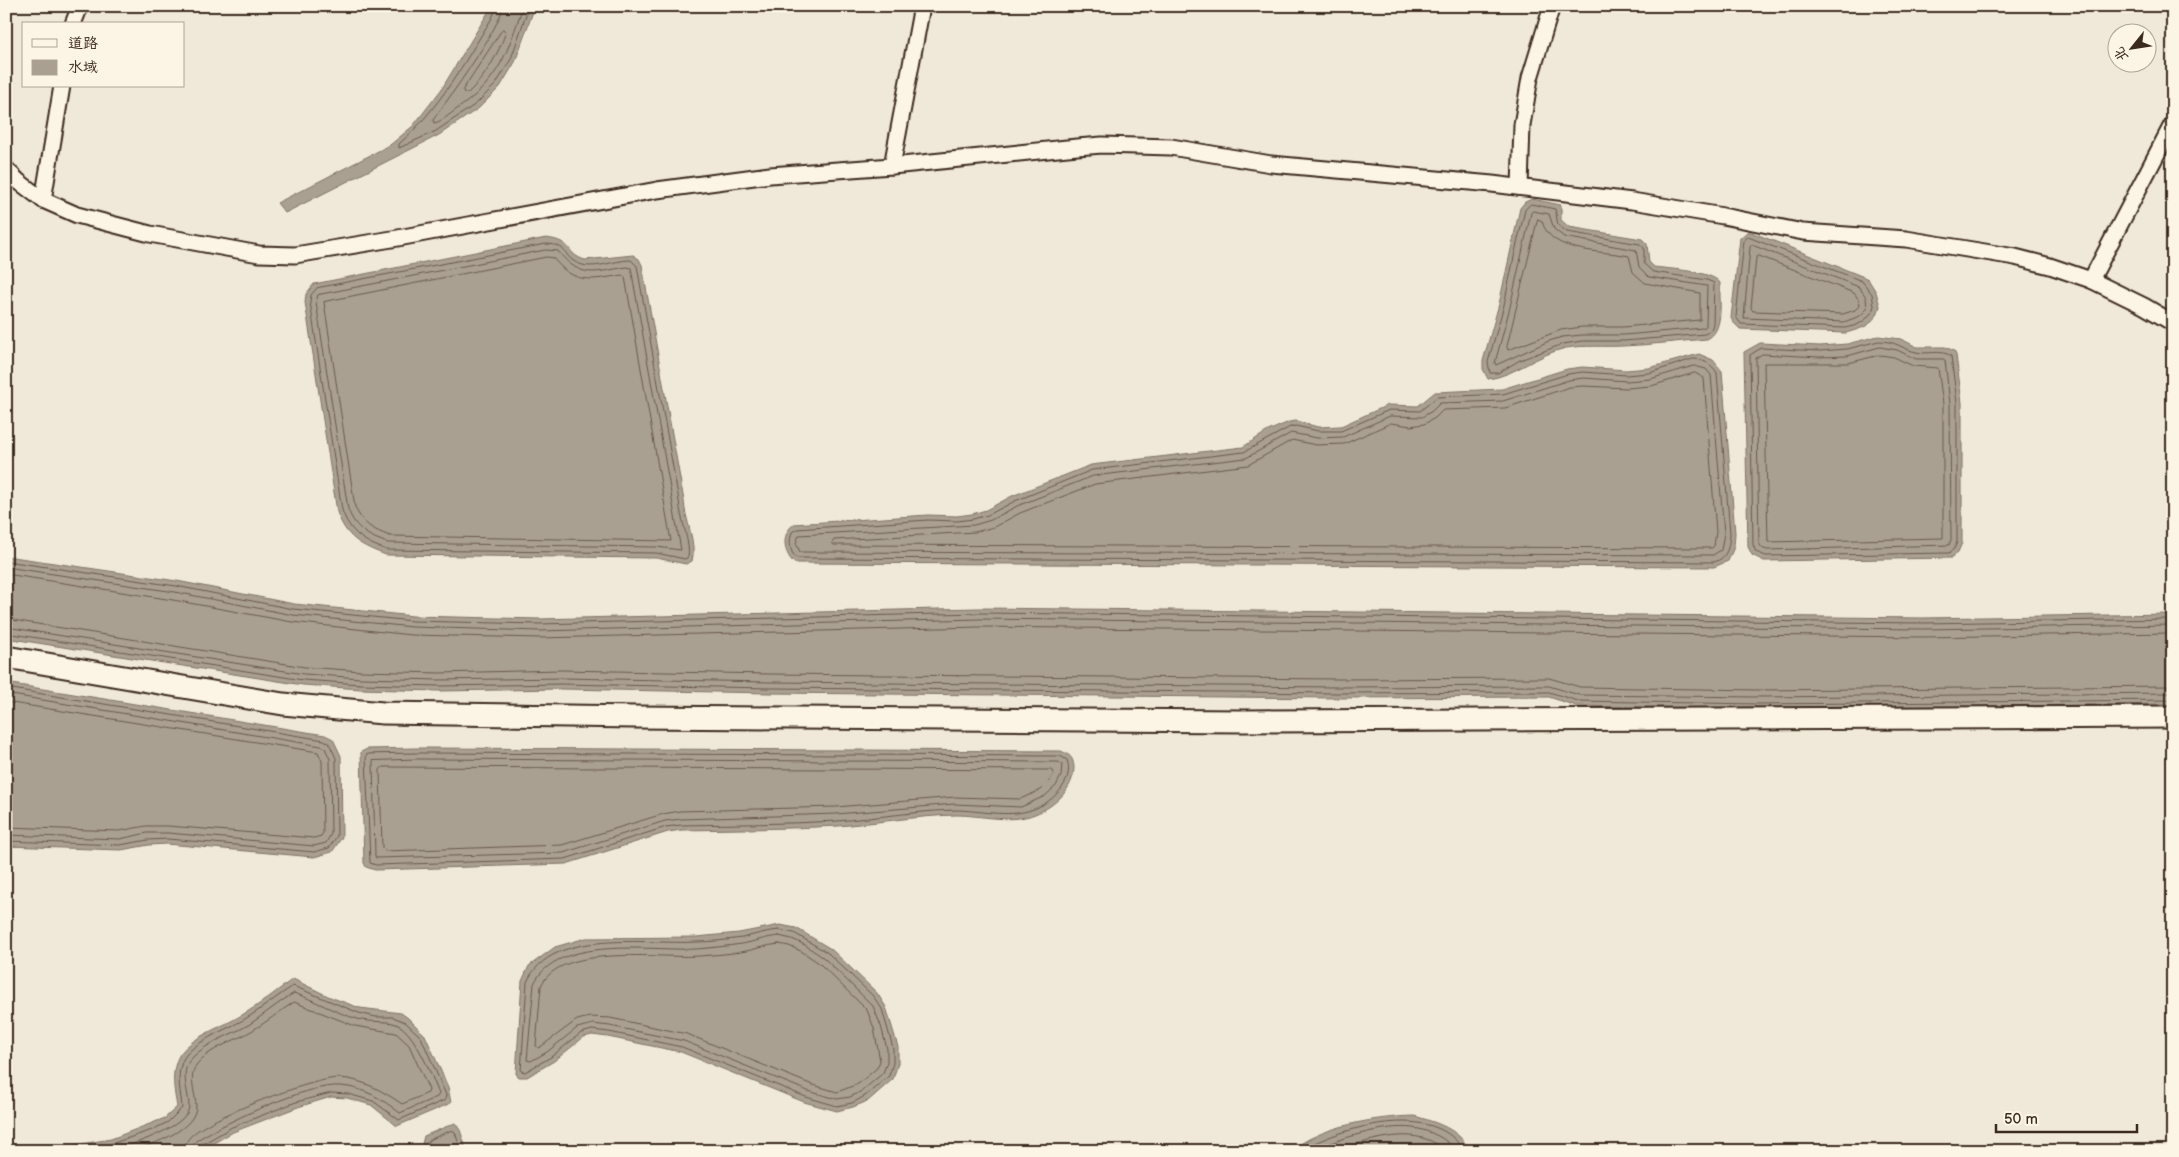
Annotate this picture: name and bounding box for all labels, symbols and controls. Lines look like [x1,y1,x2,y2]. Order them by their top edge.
legend [22,22,185,88]
north arrow [2106,22,2156,72]
text: 道路 [68,34,98,53]
text: 北 [2110,44,2132,65]
text: 水域 [68,58,98,77]
scale bar [1996,1102,2138,1134]
text: 50 m [2004,1110,2038,1129]

